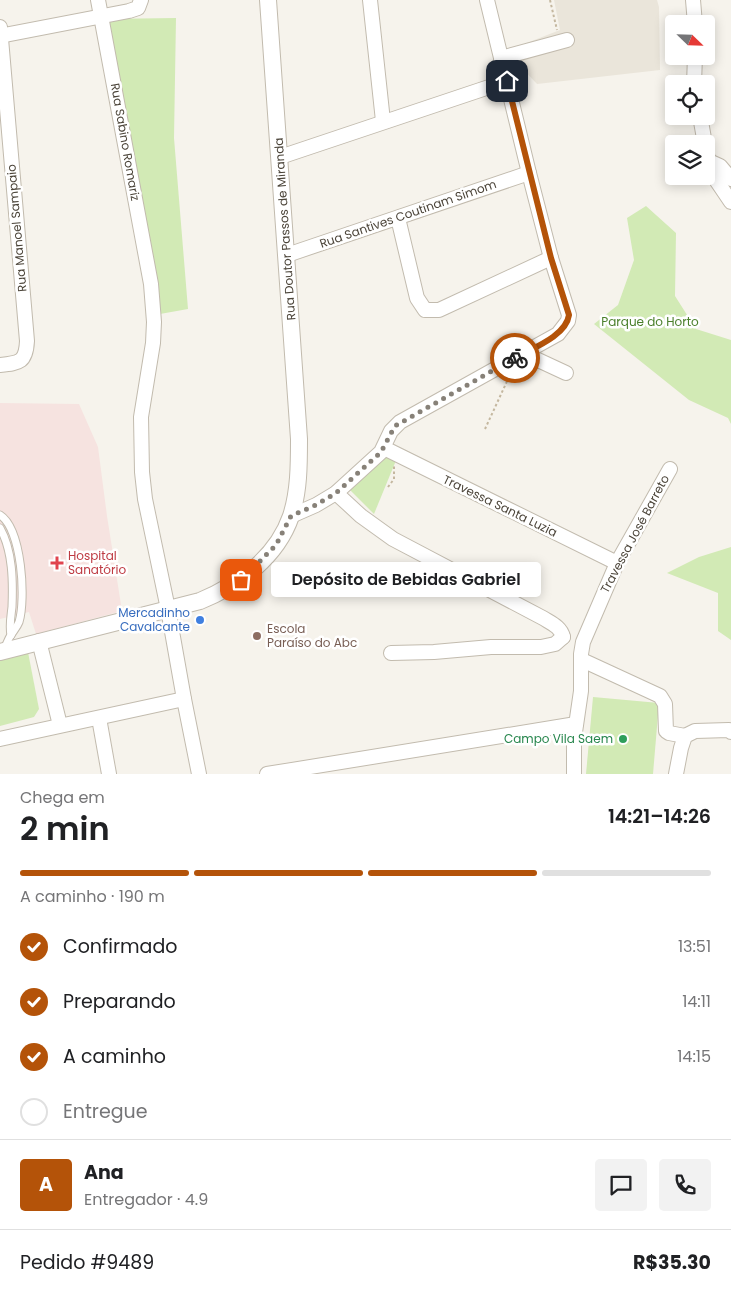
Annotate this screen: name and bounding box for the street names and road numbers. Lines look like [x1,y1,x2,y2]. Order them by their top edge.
street label: Rua Sabino Romariz [107,82,144,202]
street label: Rua Doutor Passos de Miranda [270,137,299,321]
street label: Rua Manoel Sampaio [2,163,31,293]
street label: Rua Santives Coutinam Simom [317,175,498,252]
street label: Travessa Santa Luzia [440,471,560,541]
street label: Travessa José Barreto [596,471,673,596]

